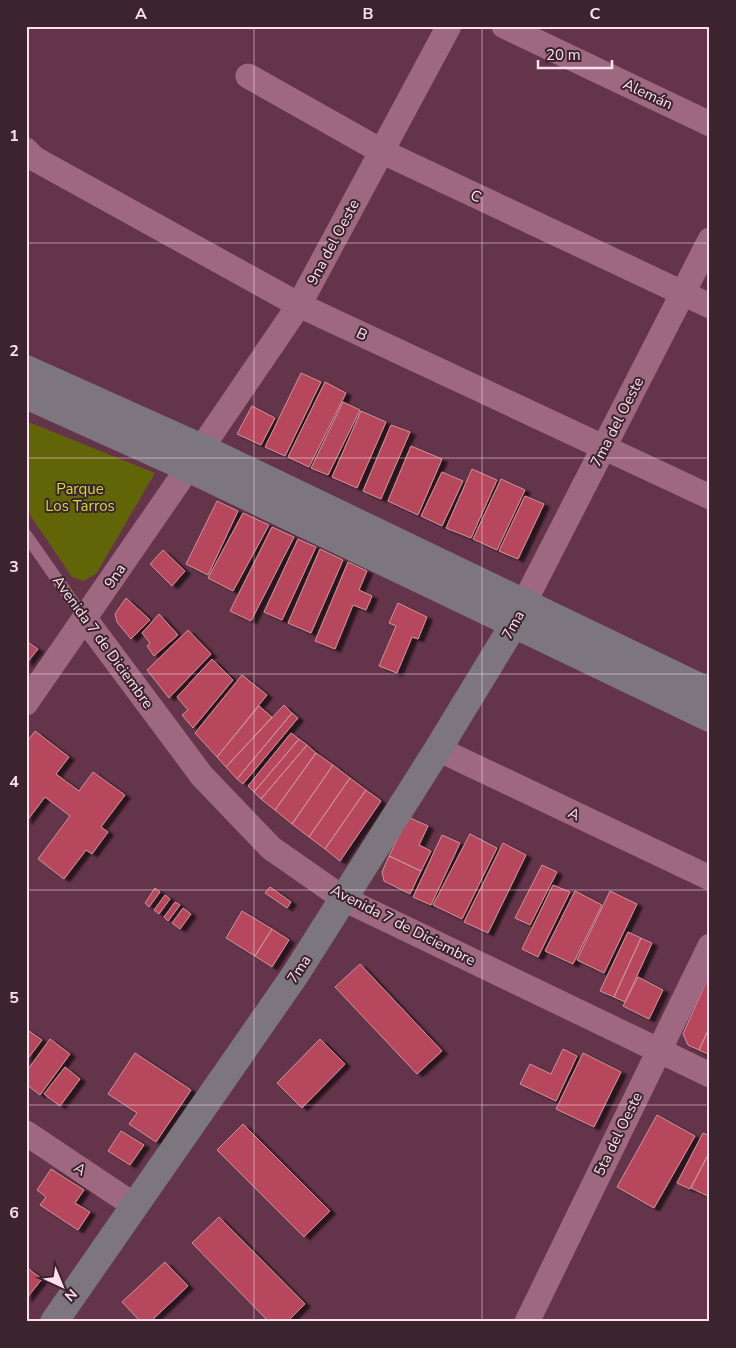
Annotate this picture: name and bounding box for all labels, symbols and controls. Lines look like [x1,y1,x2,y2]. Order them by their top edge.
text: A [135,3,147,25]
text: B [362,3,374,25]
text: C [590,3,601,25]
scale bar [538,38,612,70]
text: 20 m [546,45,581,65]
street label: Alemán [620,74,676,114]
text: 1 [9,125,19,147]
street label: C [467,185,485,207]
street label: 9na del Oeste [302,196,364,288]
street label: B [353,323,371,345]
text: 2 [9,340,19,362]
street label: 7ma del Oeste [586,374,648,470]
park label: Parque Los Tarros [45,479,115,516]
text: 3 [9,556,19,578]
street label: 9na [100,560,130,592]
street label: Avenida 7 de Diciembre [48,571,158,713]
street label: 7ma [497,607,529,643]
text: 4 [9,771,19,793]
street label: A [565,803,583,825]
street label: Avenida 7 de Diciembre [327,880,479,970]
street label: 7ma [282,951,316,987]
text: 5 [9,987,19,1009]
street label: 5ta del Oeste [589,1089,647,1179]
street label: A [70,1158,90,1180]
text: 6 [9,1202,19,1224]
north arrow [38,1260,88,1310]
text: N [60,1285,81,1305]

